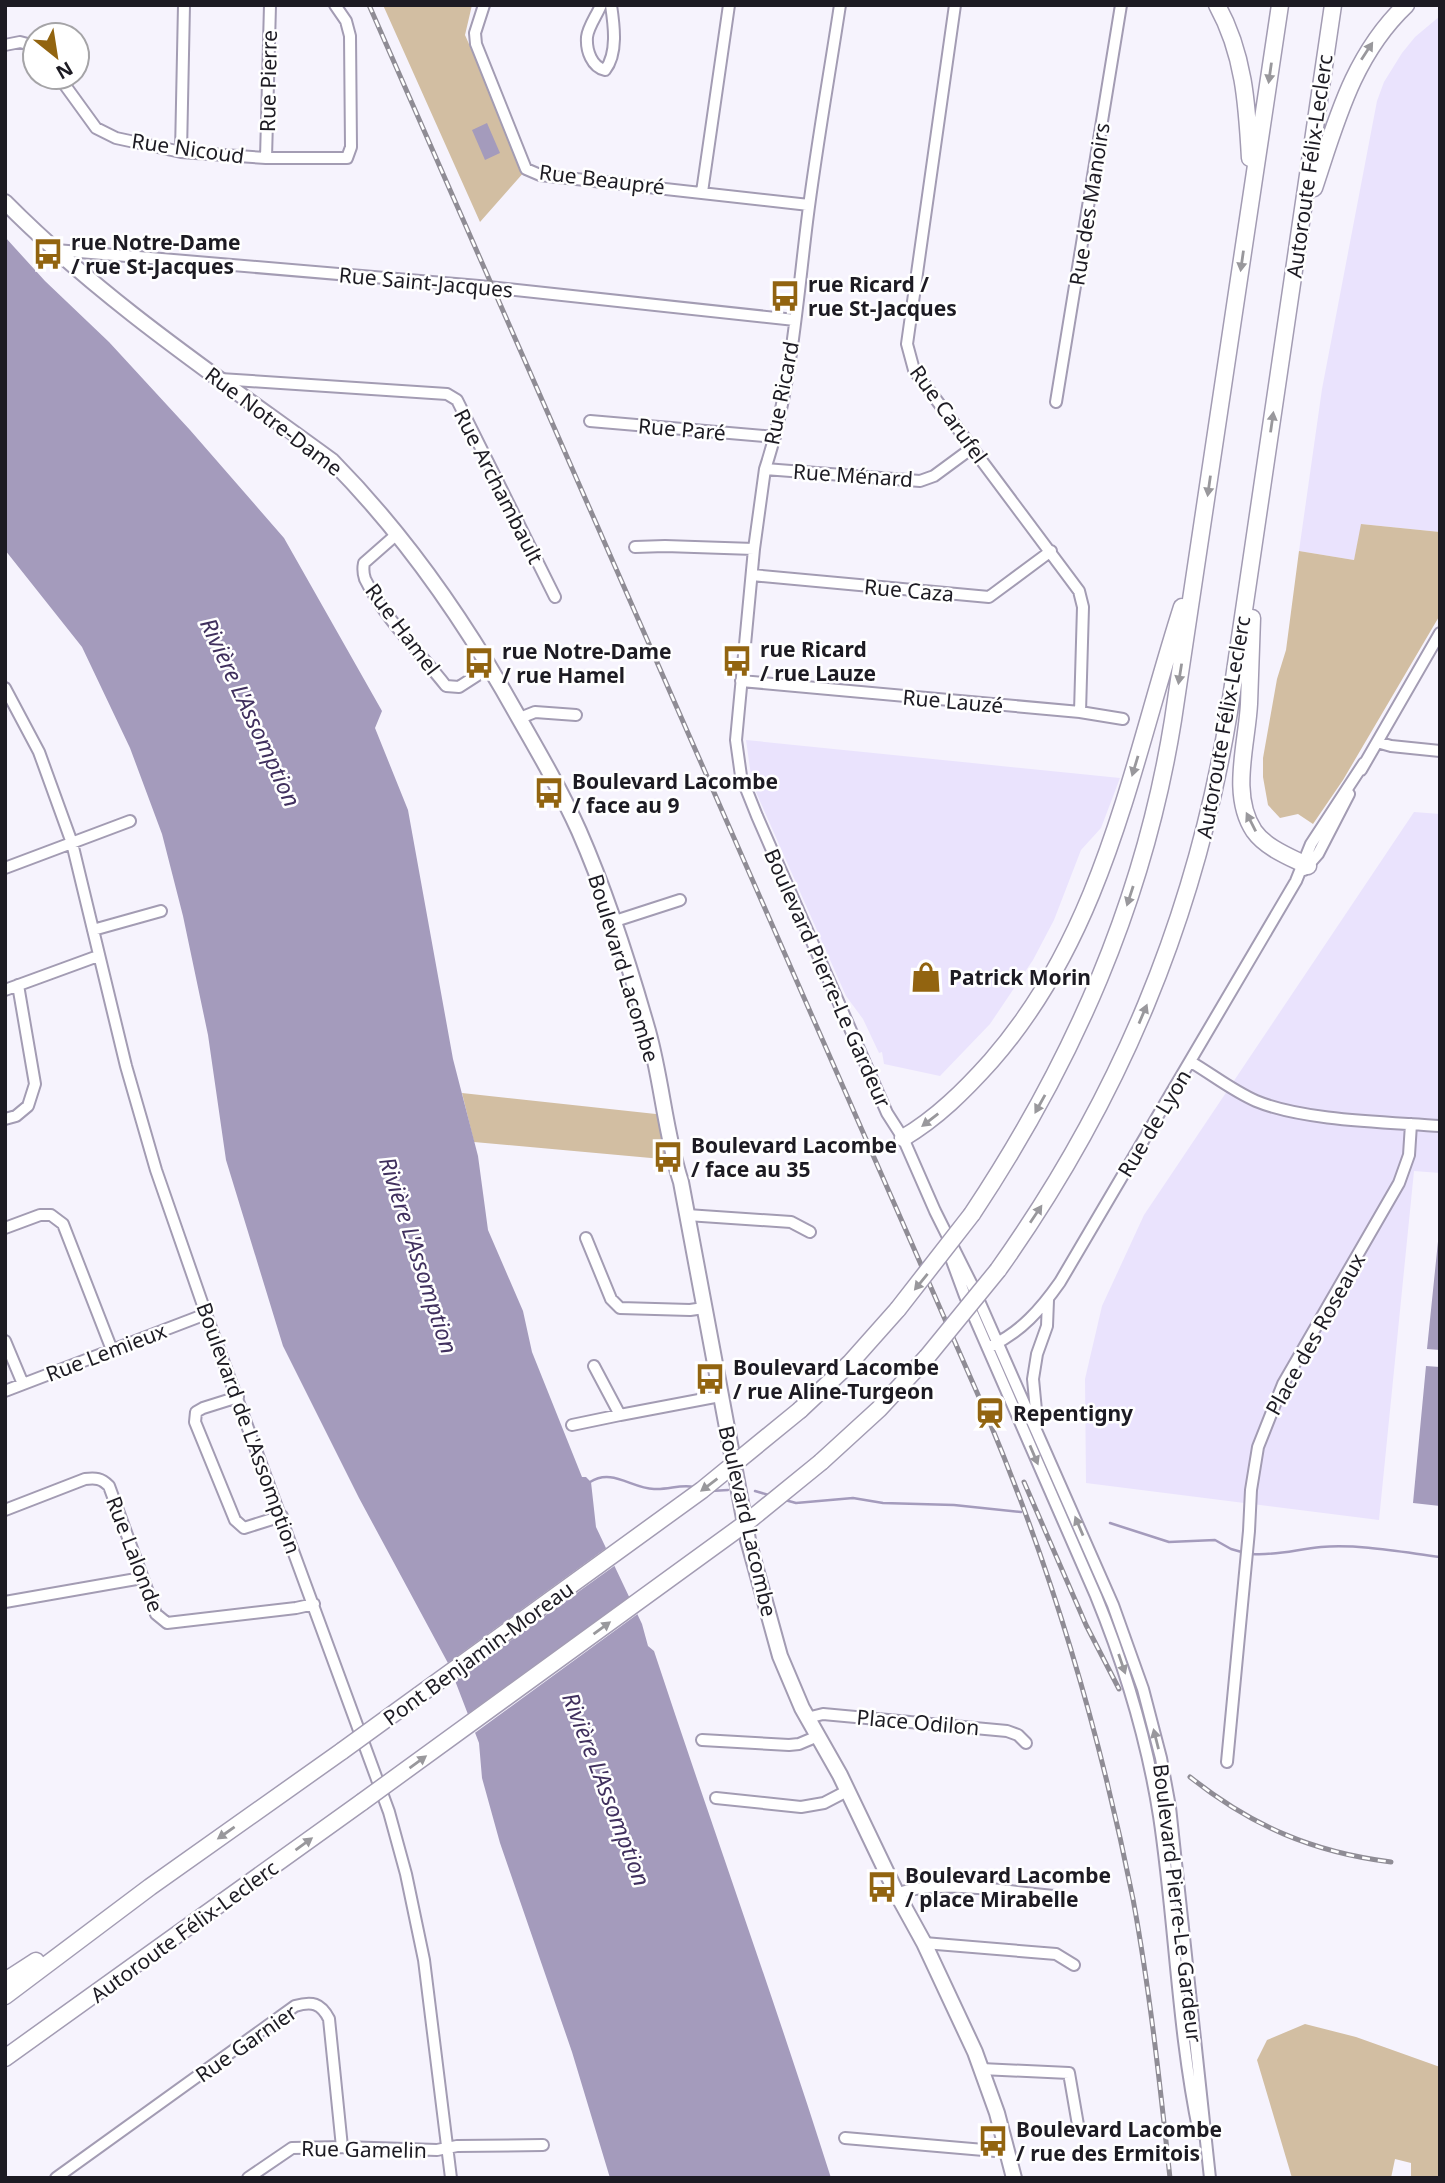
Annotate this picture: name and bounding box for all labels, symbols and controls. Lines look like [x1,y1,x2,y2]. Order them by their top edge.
north arrow [21,21,91,91]
street label: Rue Pierre [253,30,283,132]
one-way arrow [1361,41,1374,60]
street label: Autoroute Félix-Leclerc [1279,52,1339,280]
text: N [51,56,78,86]
one-way arrow [1264,62,1275,84]
street label: Rue des Manoirs [1062,121,1116,287]
street label: Rue Nicoud [130,126,246,170]
street label: Rue Beaupré [537,157,667,201]
place label: rue Notre-Dame / rue St-Jacques [71,228,241,280]
bus stop icon: rue Notre-Dame / rue St-Jacques [31,237,65,271]
one-way arrow [1236,250,1247,272]
street label: Rue Saint-Jacques [338,260,514,304]
place label: rue Ricard / rue St-Jacques [808,270,957,322]
bus stop icon: rue Ricard / rue St-Jacques [768,279,802,313]
street label: Rue Ricard [757,339,805,447]
street label: Rue Carufel [904,359,994,469]
street label: Rue Notre-Dame [200,360,348,482]
street label: Rue Archambault [448,404,550,569]
street label: Rue Paré [637,411,727,447]
one-way arrow [1266,411,1277,433]
street label: Rue Ménard [792,457,914,493]
one-way arrow [1203,475,1214,497]
street label: Rue Caza [863,572,955,608]
street label: Rue Hamel [359,578,447,680]
water label: Rivière L'Assomption [193,612,309,812]
street label: Autoroute Félix-Leclerc [1190,614,1256,840]
place label: rue Ricard / rue Lauze [760,635,876,687]
place label: rue Notre-Dame / rue Hamel [502,637,672,689]
bus stop icon: rue Ricard / rue Lauze [720,644,754,678]
bus stop icon: rue Notre-Dame / rue Hamel [462,646,496,680]
one-way arrow [1174,663,1185,685]
street label: Rue Lauzé [902,683,1004,719]
one-way arrow [1129,755,1139,776]
place label: Boulevard Lacombe / face au 9 [572,767,778,819]
bus stop icon: Boulevard Lacombe / face au 9 [532,776,566,810]
one-way arrow [1245,812,1257,832]
street label: Boulevard Pierre-Le Gardeur [758,844,898,1112]
street label: Boulevard Lacombe [582,871,666,1065]
one-way arrow [1125,885,1135,906]
shop icon: Patrick Morin [909,960,943,994]
place label: Patrick Morin [949,963,1091,991]
one-way arrow [1138,1003,1149,1024]
street label: Rue de Lyon [1111,1064,1197,1182]
one-way arrow [1034,1095,1046,1114]
one-way arrow [921,1112,939,1126]
place label: Boulevard Lacombe / face au 35 [691,1131,897,1183]
bus stop icon: Boulevard Lacombe / face au 35 [651,1140,685,1174]
water label: Rivière L'Assomption [372,1153,466,1357]
one-way arrow [1030,1204,1043,1224]
street label: Place des Roseaux [1259,1248,1371,1420]
one-way arrow [914,1273,929,1290]
street label: Boulevard de L'Assomption [190,1298,308,1558]
street label: Rue Lemieux [42,1316,170,1388]
place label: Boulevard Lacombe / rue Aline-Turgeon [733,1353,939,1405]
bus stop icon: Boulevard Lacombe / rue Aline-Turgeon [693,1362,727,1396]
station icon: Repentigny [973,1396,1007,1430]
place label: Repentigny [1013,1399,1133,1427]
street label: Boulevard Lacombe [712,1423,784,1619]
one-way arrow [1029,1444,1040,1465]
one-way arrow [700,1478,719,1492]
street label: Rue Lalonde [100,1492,170,1616]
one-way arrow [1073,1516,1085,1536]
street label: Pont Benjamin-Moreau [377,1575,579,1731]
one-way arrow [593,1622,611,1636]
one-way arrow [1117,1654,1128,1675]
water label: Rivière L'Assomption [555,1688,659,1890]
street label: Place Odilon [855,1703,981,1741]
one-way arrow [1150,1728,1161,1750]
one-way arrow [409,1755,427,1769]
street label: Boulevard Pierre-Le Gardeur [1147,1762,1209,2044]
one-way arrow [217,1826,235,1840]
one-way arrow [295,1838,313,1852]
street label: Autoroute Félix-Leclerc [85,1853,283,2009]
place label: Boulevard Lacombe / place Mirabelle [905,1861,1111,1913]
bus stop icon: Boulevard Lacombe / place Mirabelle [865,1870,899,1904]
street label: Rue Garnier [190,1998,303,2088]
place label: Boulevard Lacombe / rue des Ermitois [1016,2115,1222,2167]
bus stop icon: Boulevard Lacombe / rue des Ermitois [976,2124,1010,2158]
street label: Rue Gamelin [301,2134,427,2164]

